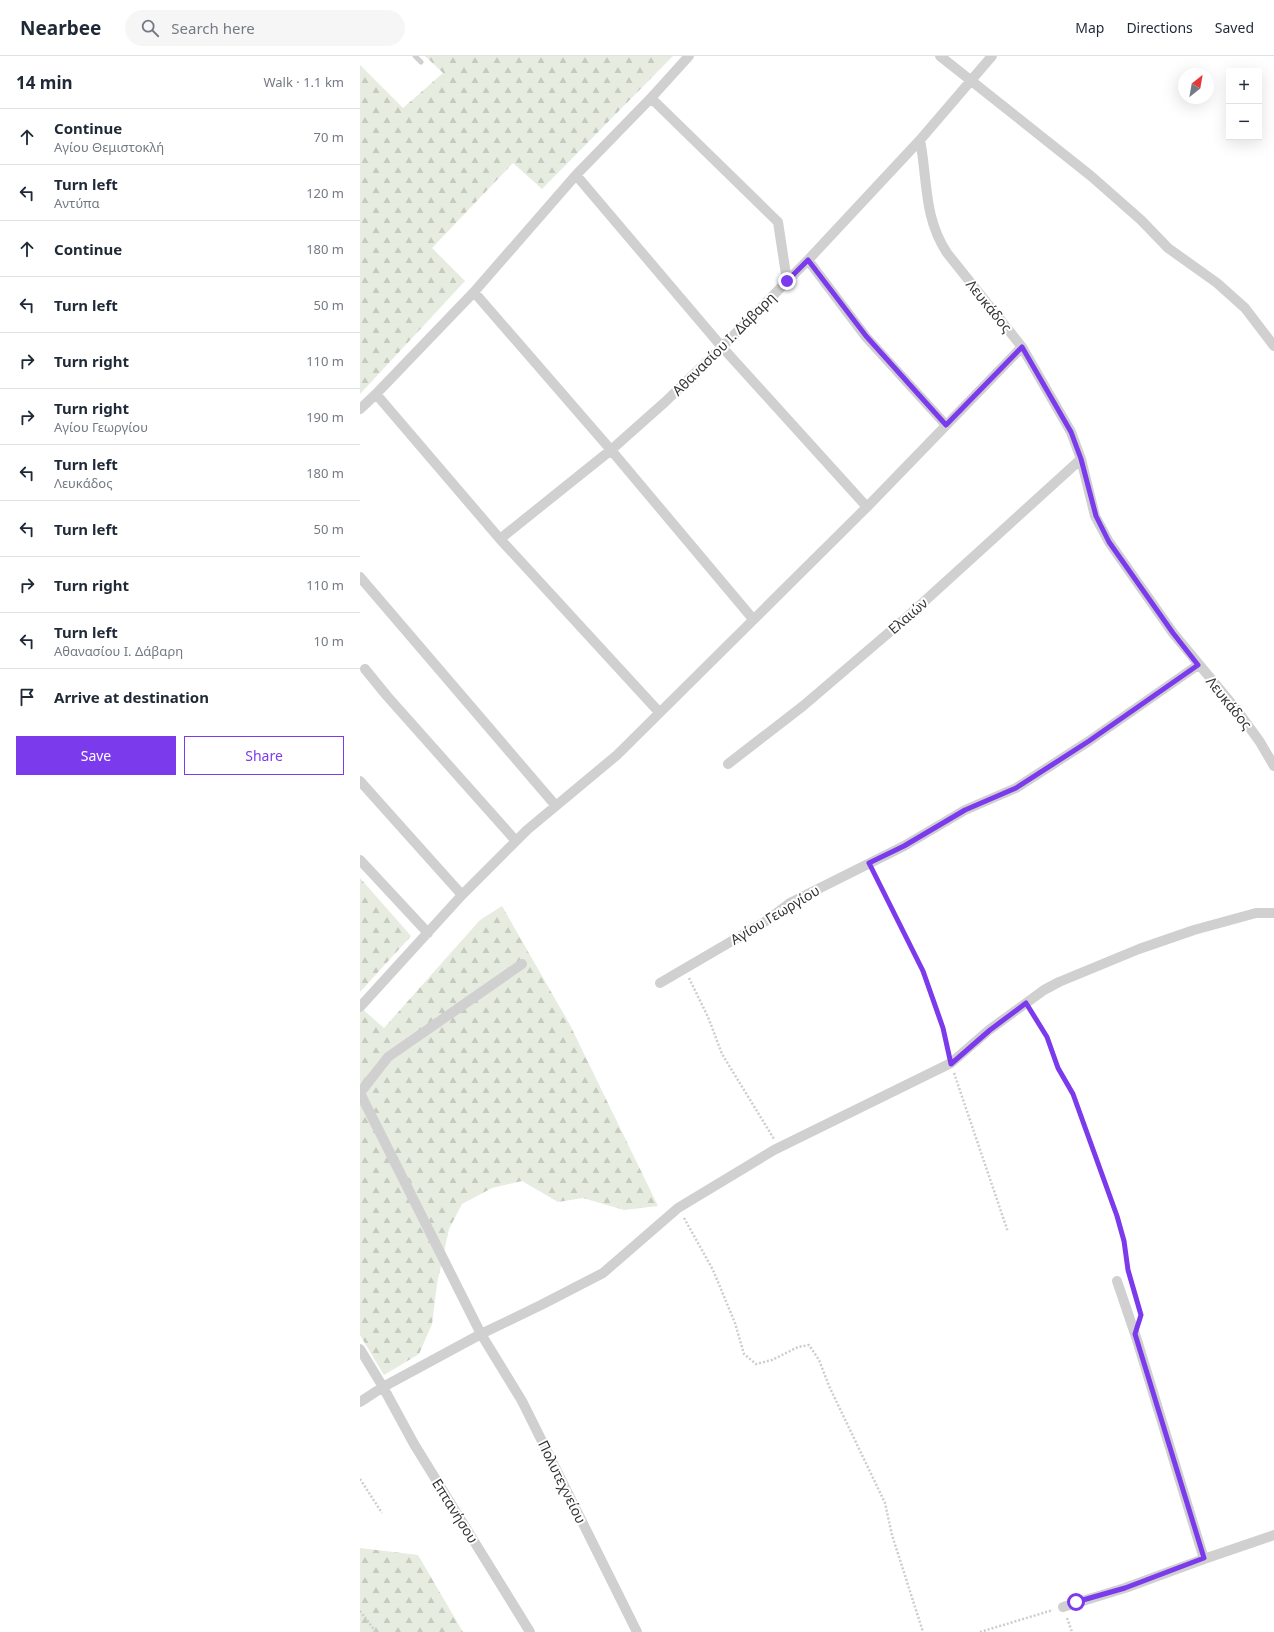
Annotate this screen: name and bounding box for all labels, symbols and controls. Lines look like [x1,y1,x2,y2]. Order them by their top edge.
search box [125,10,405,46]
text: Nearbee [20,15,101,41]
icon: search [139,17,161,39]
text: Search here [171,18,255,38]
text: Map [1075,18,1104,37]
text: Directions [1126,18,1193,37]
text: Saved [1215,18,1254,37]
north arrow [1178,68,1214,104]
map controls [1226,68,1262,140]
button: + [1226,68,1262,104]
text: 14 min [16,71,73,94]
text: Walk · 1.1 km [264,73,344,91]
button: − [1226,104,1262,140]
text: Continue [54,118,122,138]
icon: ahead [16,126,38,148]
text: 70 m [314,128,344,146]
text: Αγίου Θεμιστοκλή [54,138,164,156]
text: Turn left [54,174,118,194]
icon: left [16,182,38,204]
text: 120 m [306,184,344,202]
text: Αντύπα [54,194,100,212]
icon: ahead [16,238,38,260]
text: Continue [54,239,122,259]
text: 180 m [306,240,344,258]
route end [778,272,796,290]
street label: Λευκάδος [962,275,1017,336]
street label: Αθανασίου Ι. Δάβαρη [668,288,780,400]
icon: left [16,294,38,316]
text: Turn left [54,295,118,315]
text: 50 m [314,296,344,314]
icon: right [16,350,38,372]
text: Turn right [54,351,129,371]
text: 110 m [306,352,344,370]
text: Turn right [54,398,129,418]
icon: right [16,406,38,428]
text: 190 m [306,408,344,426]
text: Αγίου Γεωργίου [54,418,148,436]
text: Turn left [54,454,118,474]
icon: left [16,462,38,484]
text: 180 m [306,464,344,482]
text: Λευκάδος [54,474,113,492]
icon: left [16,518,38,540]
text: Turn left [54,519,118,539]
text: 50 m [314,520,344,538]
icon: right [16,574,38,596]
text: Turn right [54,575,129,595]
text: 110 m [306,576,344,594]
street label: Ελαιών [884,593,931,638]
text: Turn left [54,622,118,642]
icon: left [16,630,38,652]
text: 10 m [314,632,344,650]
text: Αθανασίου Ι. Δάβαρη [54,642,183,660]
street label: Λευκάδος [1202,672,1257,733]
icon: arrive [16,686,38,708]
text: Arrive at destination [54,687,209,707]
button: Save [16,736,176,775]
button: Share [184,736,344,775]
street label: Αγίου Γεωργίου [726,880,823,949]
street label: Πολυτεχνείου [534,1437,591,1527]
street label: Επτανήσου [428,1475,483,1547]
route start [1067,1593,1085,1611]

